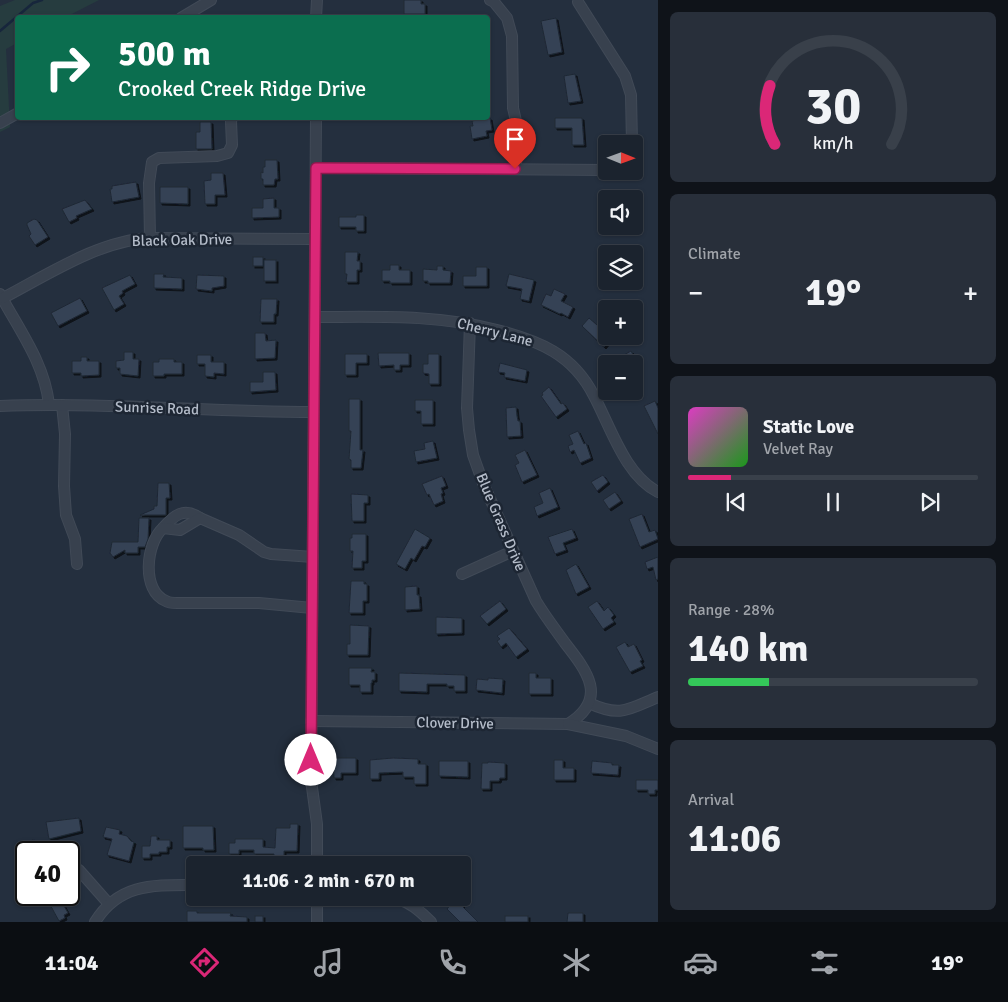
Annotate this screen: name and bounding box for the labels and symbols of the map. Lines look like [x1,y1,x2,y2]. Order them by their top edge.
pin [494,118,536,169]
north arrow [598,135,642,180]
street label: Black Oak Drive [132,230,232,250]
street label: Cherry Lane [455,314,535,350]
street label: Sunrise Road [115,398,199,418]
street label: Blue Grass Drive [472,470,530,574]
street label: Clover Drive [416,713,494,733]
position arrow [284,733,336,785]
speed limit sign: 40 [15,841,80,906]

